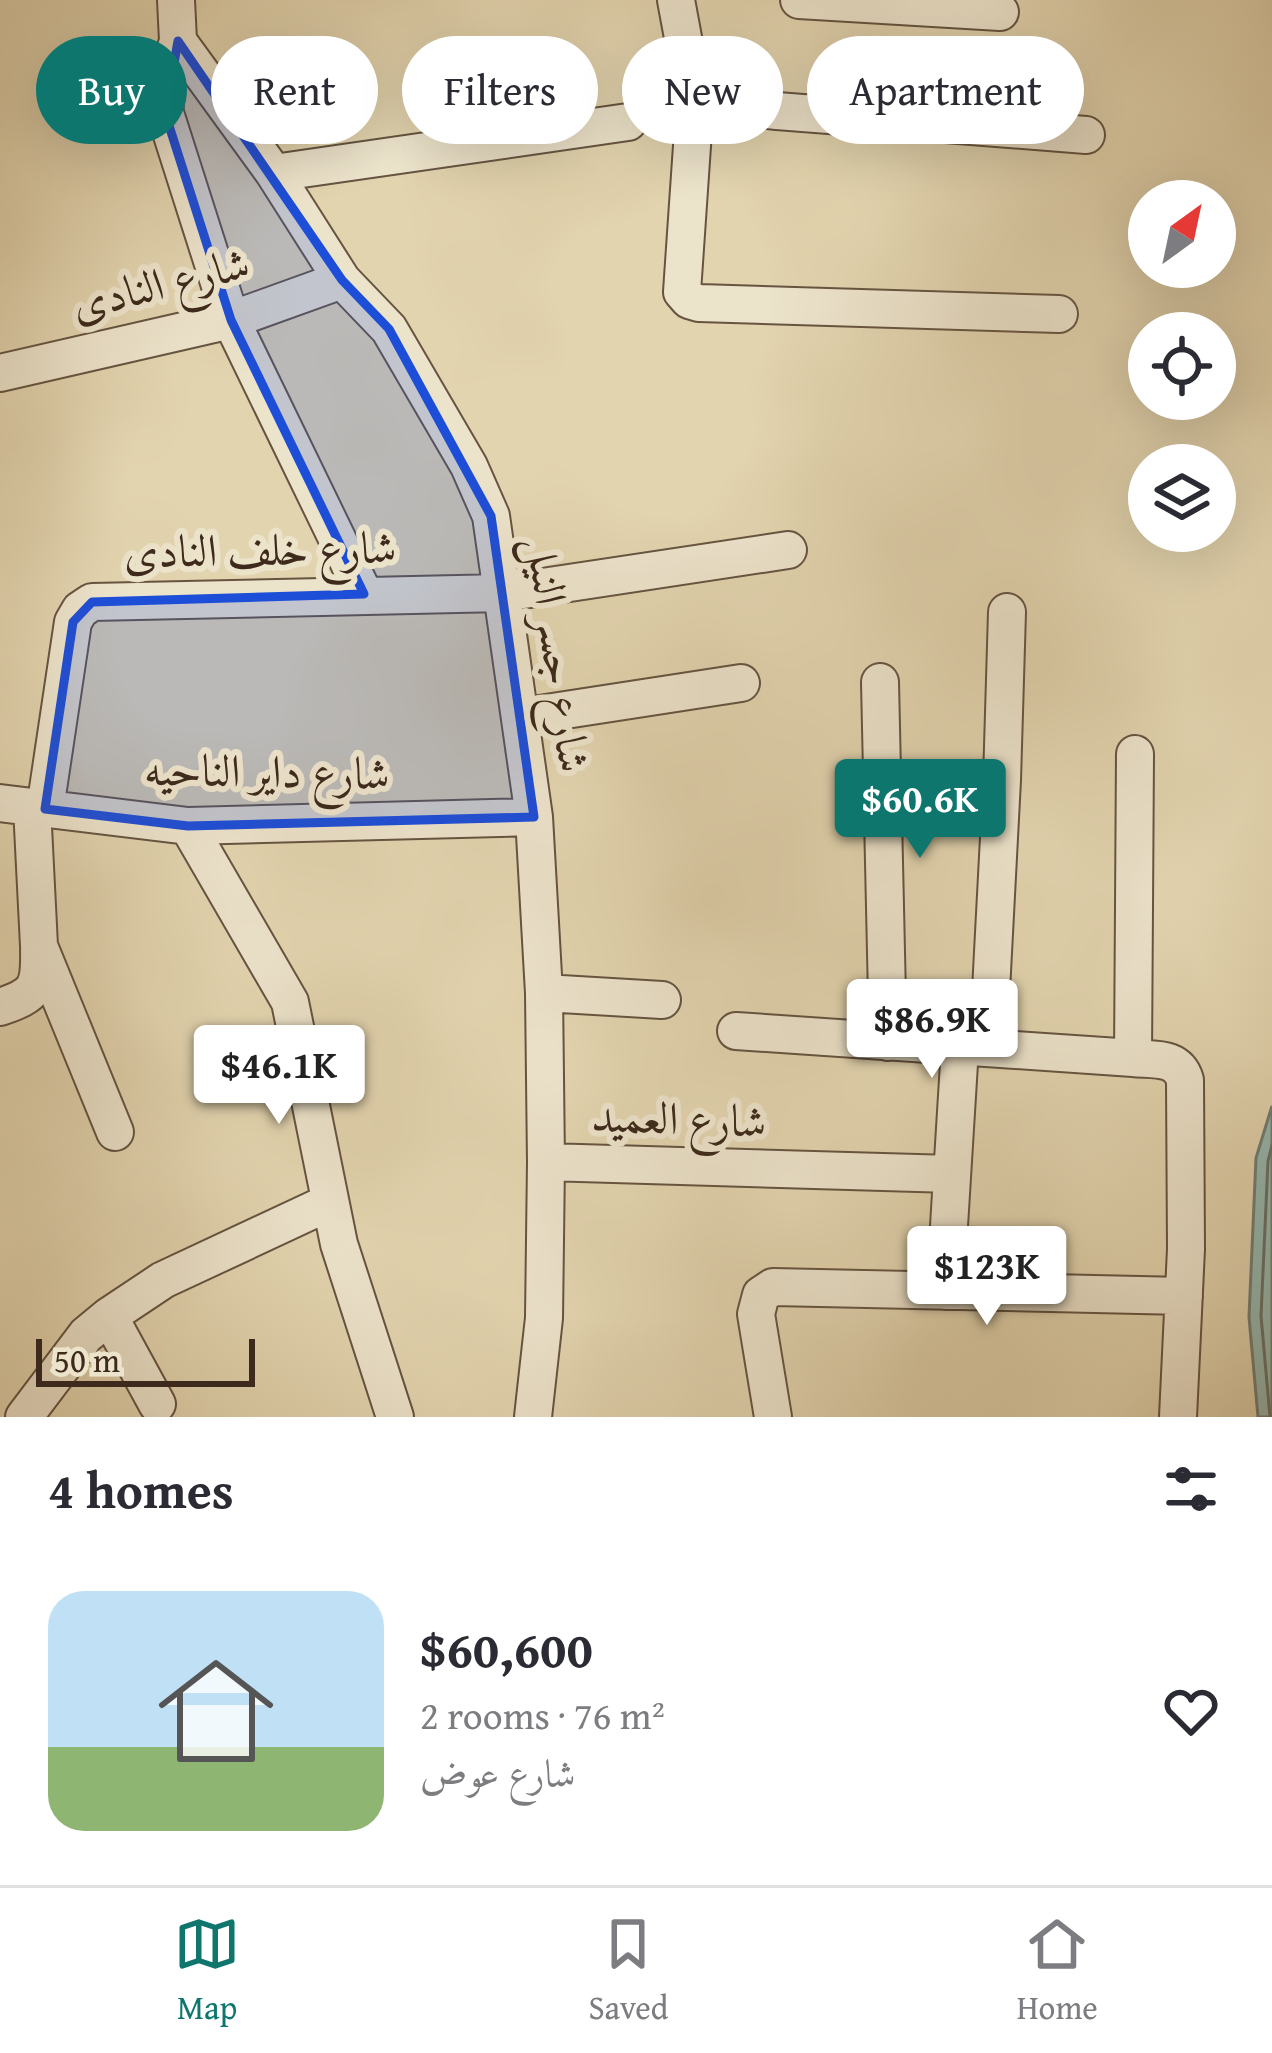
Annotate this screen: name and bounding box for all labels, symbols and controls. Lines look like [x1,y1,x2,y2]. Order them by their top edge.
chip: Buy [36,36,187,144]
chip: Rent [211,36,378,144]
chip: Filters [402,36,598,144]
chip: New [622,36,783,144]
chip: Apartment [807,36,1084,144]
north arrow [1128,180,1236,288]
map controls [1128,180,1236,552]
street label: شارع النادى [64,229,257,342]
button: locate [1128,312,1236,420]
button: layers [1128,444,1236,552]
street label: شارع خلف النادى [123,514,397,589]
street label: شارع جسر النيل [505,532,608,777]
street label: شارع داير الناحيه [143,736,390,811]
pin: $60.6K [822,759,1018,861]
text: $60.6K [862,769,978,826]
pin: $86.9K [834,979,1030,1081]
text: $86.9K [874,989,990,1046]
pin: $46.1K [181,1025,377,1127]
text: $46.1K [221,1035,337,1092]
street label: شارع العميد [590,1082,768,1159]
pin: $123K [903,1226,1071,1328]
text: $123K [934,1236,1040,1293]
scale bar [36,1333,255,1386]
text: 50 m [54,1336,120,1384]
text: 4 homes [48,1452,234,1527]
icon: filters [1158,1456,1224,1522]
text: $60,600 [420,1611,593,1686]
icon: home [144,1639,288,1783]
icon: heart [1158,1678,1224,1744]
text: 2 rooms · 76 m² [420,1686,665,1743]
text: شارع عوض [420,1744,576,1801]
tab: Map [174,1911,240,2031]
tab: Saved [588,1911,668,2031]
tab: Home [1017,1911,1098,2031]

